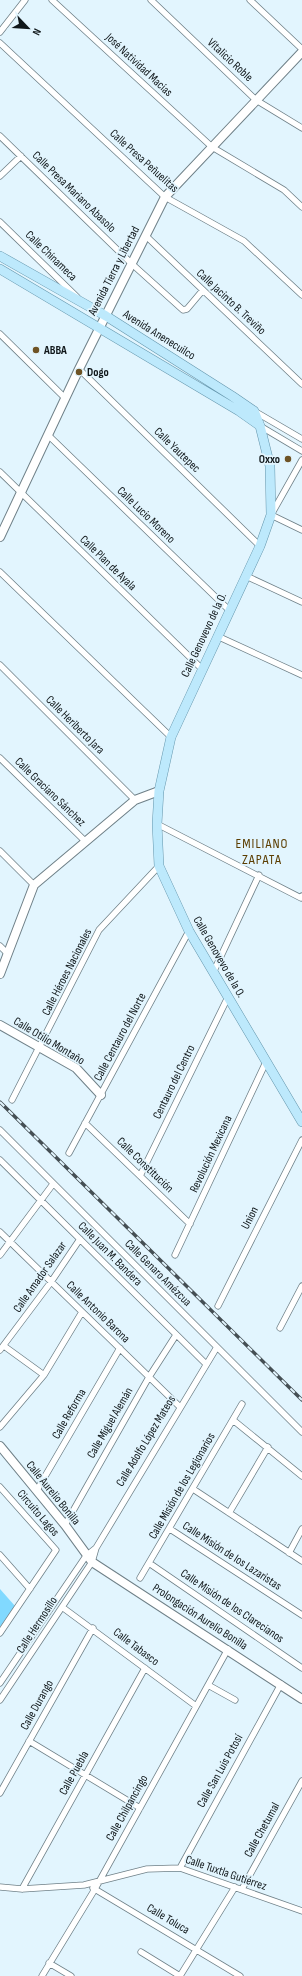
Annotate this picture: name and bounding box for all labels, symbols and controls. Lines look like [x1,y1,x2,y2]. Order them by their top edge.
north arrow [8,8,48,48]
text: N [29,27,44,38]
street label: José Natividad Macias [102,29,176,100]
street label: Vitalicio Roble [204,35,256,85]
street label: Calle Presa Peñuelitas [106,126,182,196]
street label: Calle Presa Mariano Abasolo [29,148,119,236]
street label: Avenida Tierra y Libertad [85,224,143,319]
street label: Calle Chinameca [22,228,80,285]
street label: Calle Jacinto B. Treviño [193,266,269,338]
street label: Avenida Anenecuilco [119,306,198,363]
place label: ABBA [43,343,67,358]
marker: ABBA [31,345,41,355]
place label: Dogo [87,365,109,380]
marker: Dogo [74,367,84,377]
street label: Calle Yautepec [151,424,203,476]
place label: Oxxo [259,452,280,467]
marker: Oxxo [283,454,293,464]
street label: Calle Lucio Moreno [114,484,178,546]
street label: Calle Plan de Ayala [77,532,140,594]
street label: Calle Genovevo de la O. [178,590,230,680]
street label: Calle Heriberto Jara [43,693,108,758]
street label: Calle Graciano Sánchez [11,754,89,830]
district label: EMILIANO ZAPATA [236,835,288,868]
street label: Calle Genovevo de la O. [190,914,248,1000]
street label: Calle Héroes Nacionales [39,926,95,1018]
street label: Calle Centauro del Norte [90,990,150,1084]
street label: Calle Otilio Montaño [11,1014,87,1068]
street label: Centauro del Centro [150,1042,198,1122]
street label: Revolución Mexicana [187,1113,236,1195]
street label: Calle Constitución [113,1134,177,1196]
street label: Union [238,1204,262,1232]
street label: Calle Juan M. Bandera [75,1219,146,1290]
street label: Calle Genaro Amézcua [121,1236,195,1310]
street label: Calle Amador Salazar [10,1238,70,1315]
street label: Calle Antonio Barona [63,1278,133,1346]
street label: Calle Miguel Alemán [84,1385,136,1461]
street label: Calle Reforma [49,1386,90,1442]
street label: Calle Adolfo López Mateos [113,1393,179,1489]
street label: Calle Misión de los Legionarios [145,1430,219,1542]
street label: Calle Aurelio Bonilla [23,1458,84,1528]
street label: Circuito Lagos [14,1487,62,1539]
street label: Calle Misión de los Lazaristas [180,1518,284,1594]
street label: Calle Misión de los Clarecianos [178,1566,286,1646]
street label: Prolongación Aurelio Bonilla [150,1581,251,1654]
street label: Calle Hermosillo [13,1594,61,1656]
street label: Calle Tabasco [110,1625,162,1669]
street label: Calle Durango [17,1677,57,1733]
street label: Calle San Luis Potosí [194,1731,247,1810]
street label: Calle Puebla [56,1748,92,1798]
street label: Calle Chilpancingo [103,1772,151,1844]
street label: Calle Chetumal [241,1800,283,1860]
street label: Calle Tuxtla Gutiérrez [183,1852,269,1894]
street label: Calle Toluca [144,1900,192,1938]

